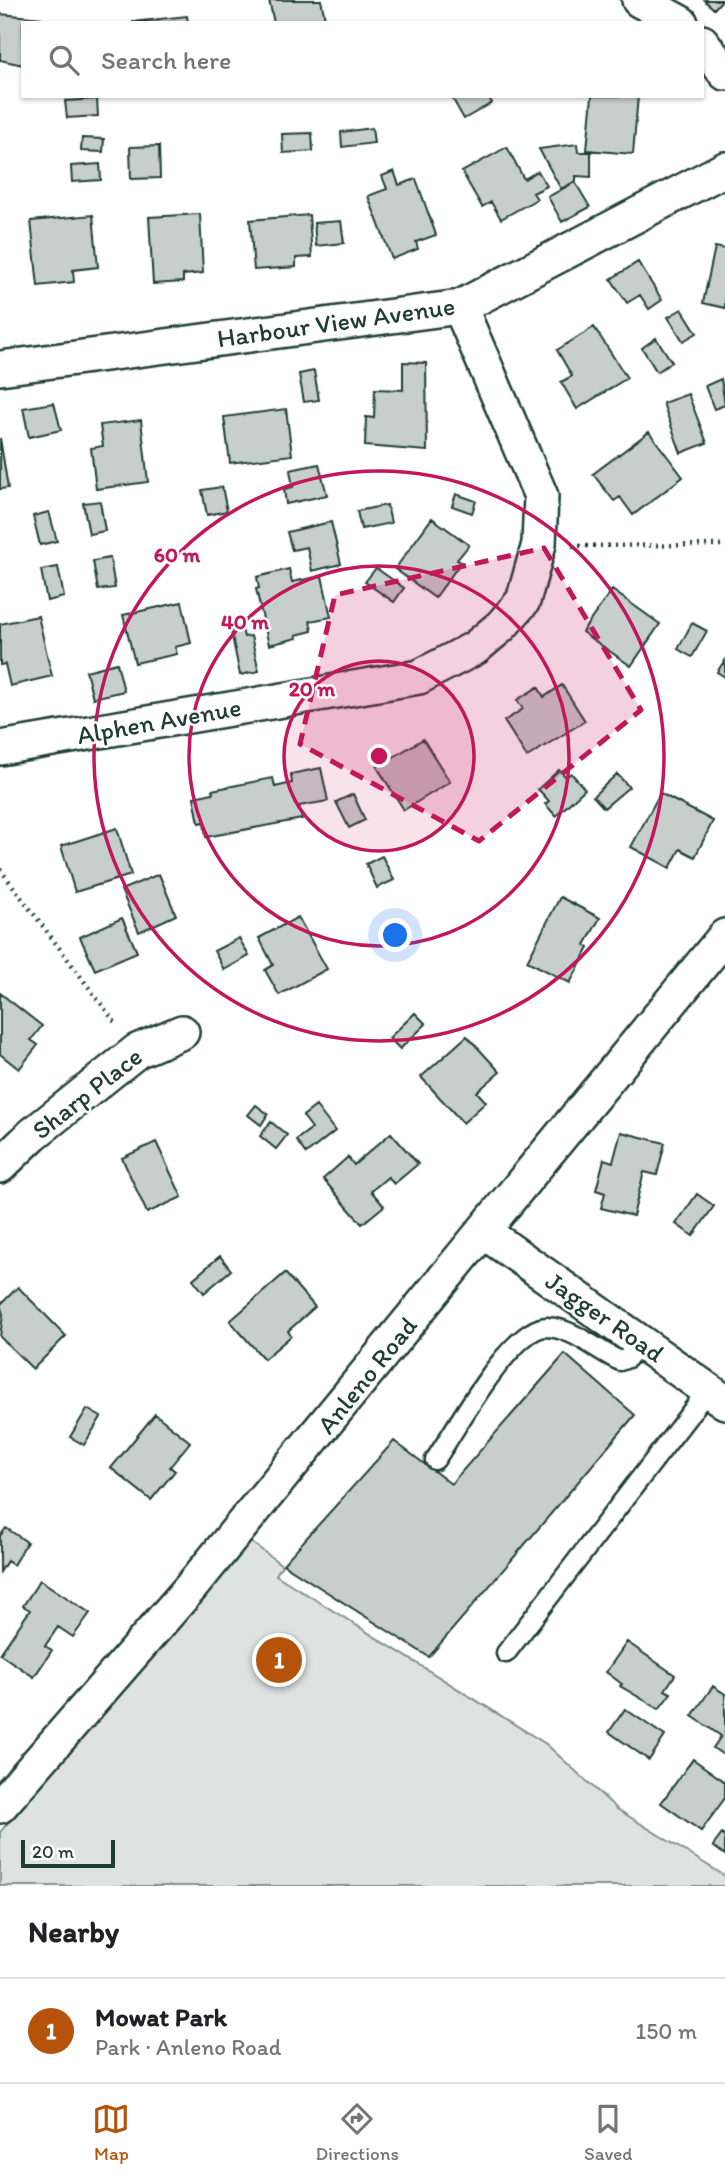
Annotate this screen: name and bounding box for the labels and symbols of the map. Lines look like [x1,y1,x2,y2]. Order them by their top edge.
street label: Harbour View Avenue [215,289,457,355]
text: 60 m [154,542,201,567]
text: 40 m [221,609,269,634]
text: 20 m [289,676,336,701]
street label: Alphen Avenue [74,691,244,751]
centre of rings [367,744,391,768]
your location [378,918,412,952]
street label: Sharp Place [26,1040,148,1146]
street label: Jagger Road [539,1264,671,1370]
street label: Anleno Road [310,1309,424,1440]
pin: 1 [256,1634,302,1686]
scale bar [21,1837,116,1869]

